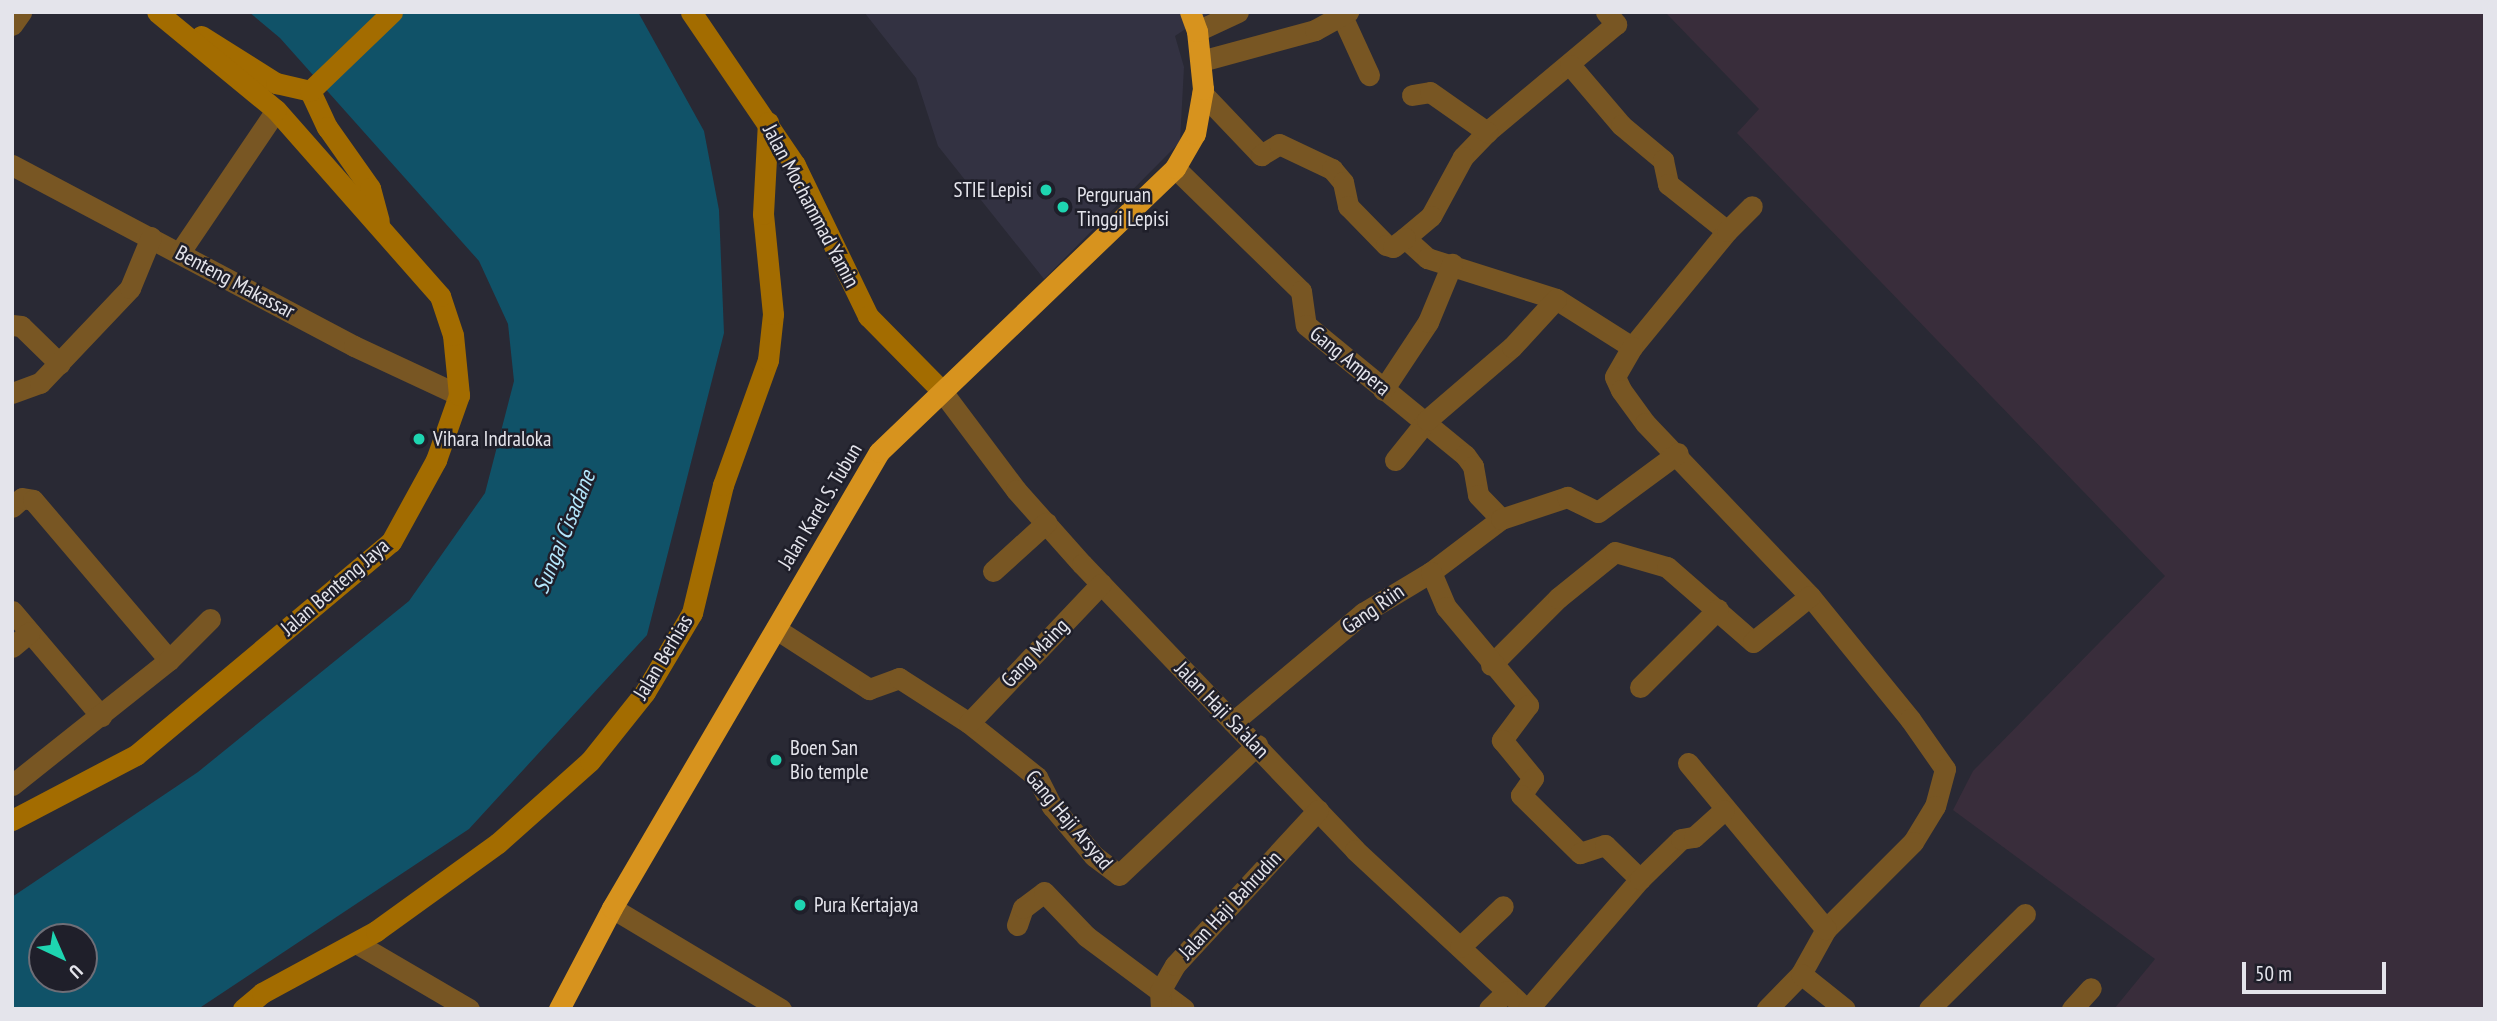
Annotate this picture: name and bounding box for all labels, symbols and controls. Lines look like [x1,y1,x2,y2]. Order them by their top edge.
street label: Jalan Mochammad Yamin [757,120,865,292]
place label: STIE Lepisi [953,177,1032,203]
marker: STIE Lepisi [1038,182,1054,198]
place label: Perguruan Tinggi Lepisi [1077,182,1169,232]
marker: Perguruan Tinggi Lepisi [1055,199,1071,215]
street label: Benteng Makassar [171,240,299,324]
street label: Gang Ampera [1304,321,1396,401]
place label: Vihara Indraloka [433,426,551,452]
marker: Vihara Indraloka [411,431,427,447]
street label: Jalan Karel S. Tubun [772,438,868,574]
water label: Sungai Cisadane [527,466,601,598]
street label: Jalan Benteng Jaya [276,533,394,641]
street label: Gang Riin [1337,579,1409,639]
street label: Jalan Berhias [628,610,698,704]
street label: Gang Maing [996,613,1074,693]
street label: Jalan Haji Sa'alan [1170,657,1274,763]
place label: Boen San Bio temple [790,735,869,785]
marker: Boen San Bio temple [768,752,784,768]
street label: Gang Haji Arsyad [1020,765,1118,875]
street label: Jalan Haji Bahrudin [1173,846,1287,964]
place label: Pura Kertajaya [814,892,918,918]
marker: Pura Kertajaya [792,897,808,913]
north arrow [28,923,98,993]
scale bar [2245,948,2388,992]
text: U [64,960,88,984]
text: 50 m [2255,960,2292,987]

